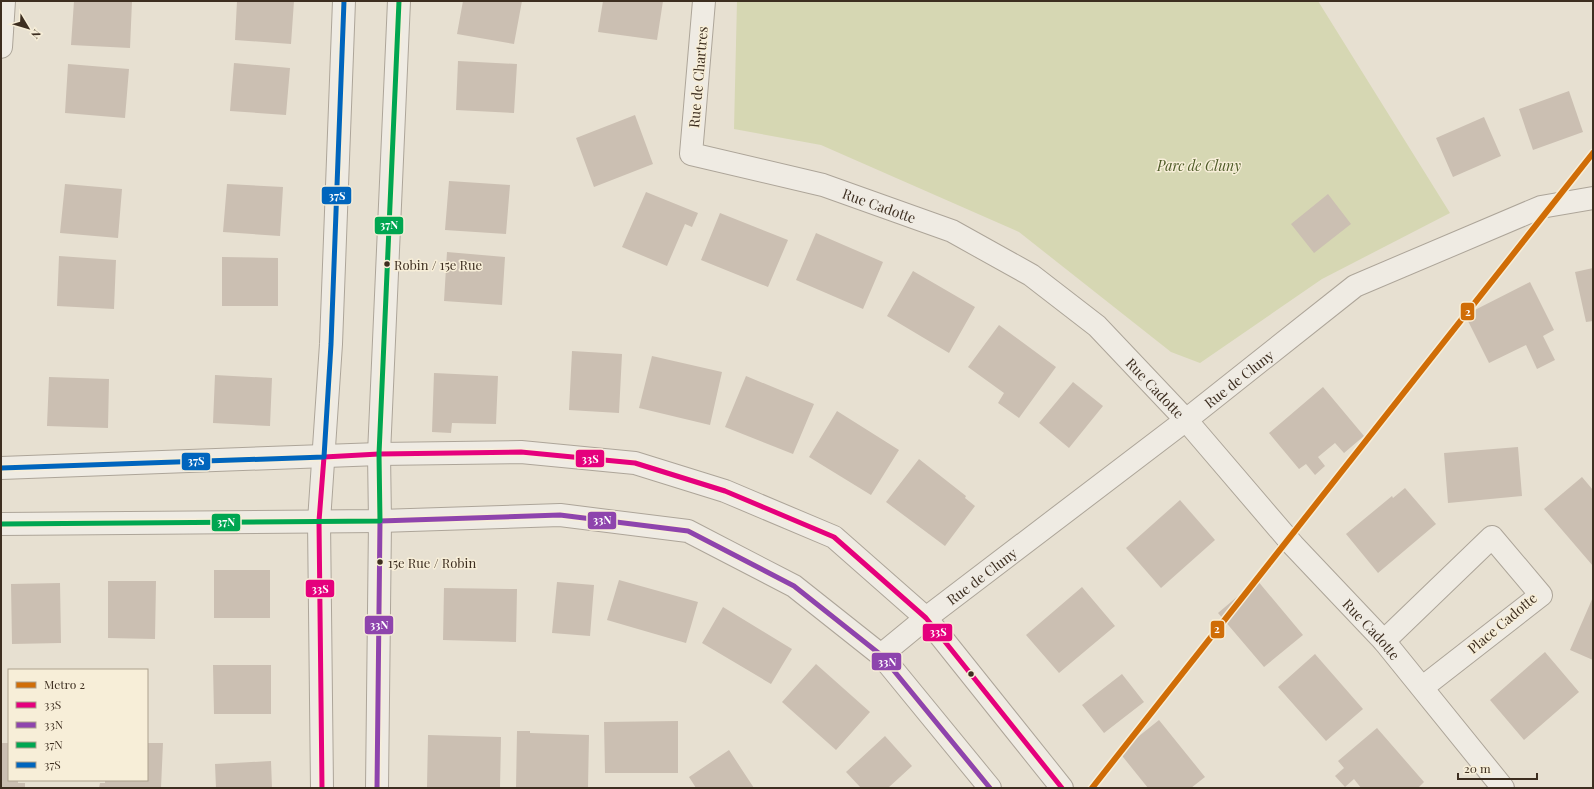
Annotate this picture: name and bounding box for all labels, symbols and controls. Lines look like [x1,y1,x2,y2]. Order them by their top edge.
north arrow [8,8,48,48]
street label: Rue de Chartres [684,25,712,129]
text: N [28,27,45,42]
park label: Parc de Cluny [1156,156,1241,175]
street label: Rue Cadotte [840,183,919,227]
line badge: 37S [321,186,352,205]
text: 37S [329,188,345,203]
line badge: 37N [374,216,404,235]
text: 37N [380,217,398,232]
place label: Robin / 15e Rue [394,256,483,273]
marker: Robin / 15e Rue [382,259,392,269]
line badge: 2 [1460,302,1475,321]
text: 2 [1465,304,1471,319]
street label: Rue de Cluny [1200,345,1277,412]
street label: Rue Cadotte [1122,353,1189,422]
line badge: 33S [575,449,605,468]
text: 33S [581,451,599,466]
line badge: 37S [181,452,211,471]
text: 37S [188,453,204,468]
line badge: 33N [587,511,617,530]
text: 33N [593,512,611,527]
line badge: 37N [211,513,241,532]
text: 37N [217,514,235,529]
street label: Rue de Cluny [942,543,1021,609]
place label: 15e Rue / Robin [388,554,476,571]
marker: 15e Rue / Robin [375,557,385,567]
line badge: 33S [305,579,335,598]
text: 33S [311,581,329,596]
street label: Place Cadotte [1463,588,1541,658]
street label: Rue Cadotte [1339,594,1405,663]
line badge: 33N [364,615,394,635]
text: 33N [370,617,388,632]
line badge: 2 [1210,620,1225,639]
text: 2 [1214,621,1220,636]
line badge: 33S [922,623,953,642]
text: 33S [929,624,947,639]
line badge: 33N [871,652,902,671]
text: 33N [878,654,896,669]
legend [8,669,148,781]
unlabelled marker [966,669,976,679]
text: Metro 2 [44,676,85,692]
text: 33S [44,696,61,712]
text: 33N [44,716,64,732]
text: 37N [44,736,63,752]
scale bar [1458,755,1537,781]
text: 37S [44,756,61,772]
text: 20 m [1464,760,1491,776]

